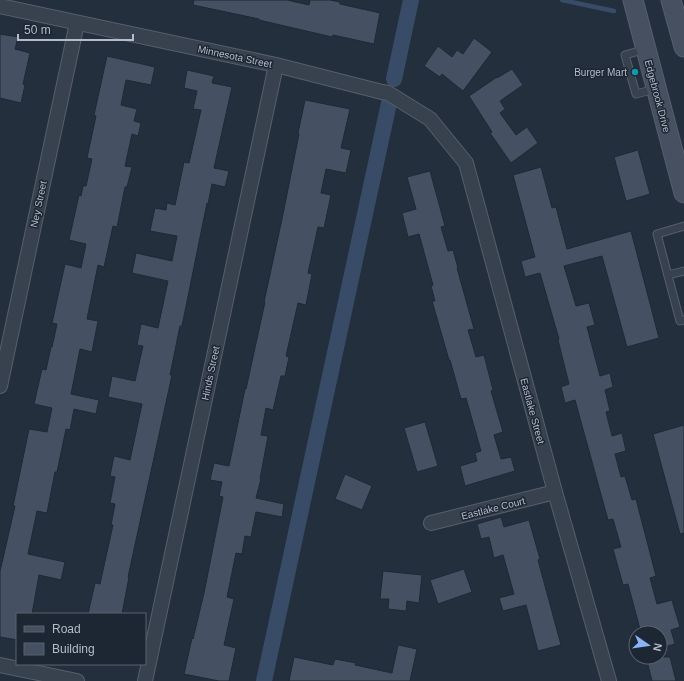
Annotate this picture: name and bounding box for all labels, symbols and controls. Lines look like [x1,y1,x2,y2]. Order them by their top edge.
scale bar [18,16,133,42]
text: 50 m [24,23,51,37]
street label: Minnesota Street [197,43,273,70]
street label: Edgebrook Drive [643,59,673,134]
place label: Burger Mart [574,67,627,78]
marker: Burger Mart [630,67,640,77]
street label: Ney Street [28,180,49,228]
street label: Hinds Street [199,345,222,401]
street label: Eastlake Street [518,377,547,446]
street label: Eastlake Court [460,495,526,522]
legend [16,613,146,665]
text: Road [52,622,81,636]
north arrow [628,625,668,665]
text: Building [52,642,95,656]
text: N [651,642,664,653]

